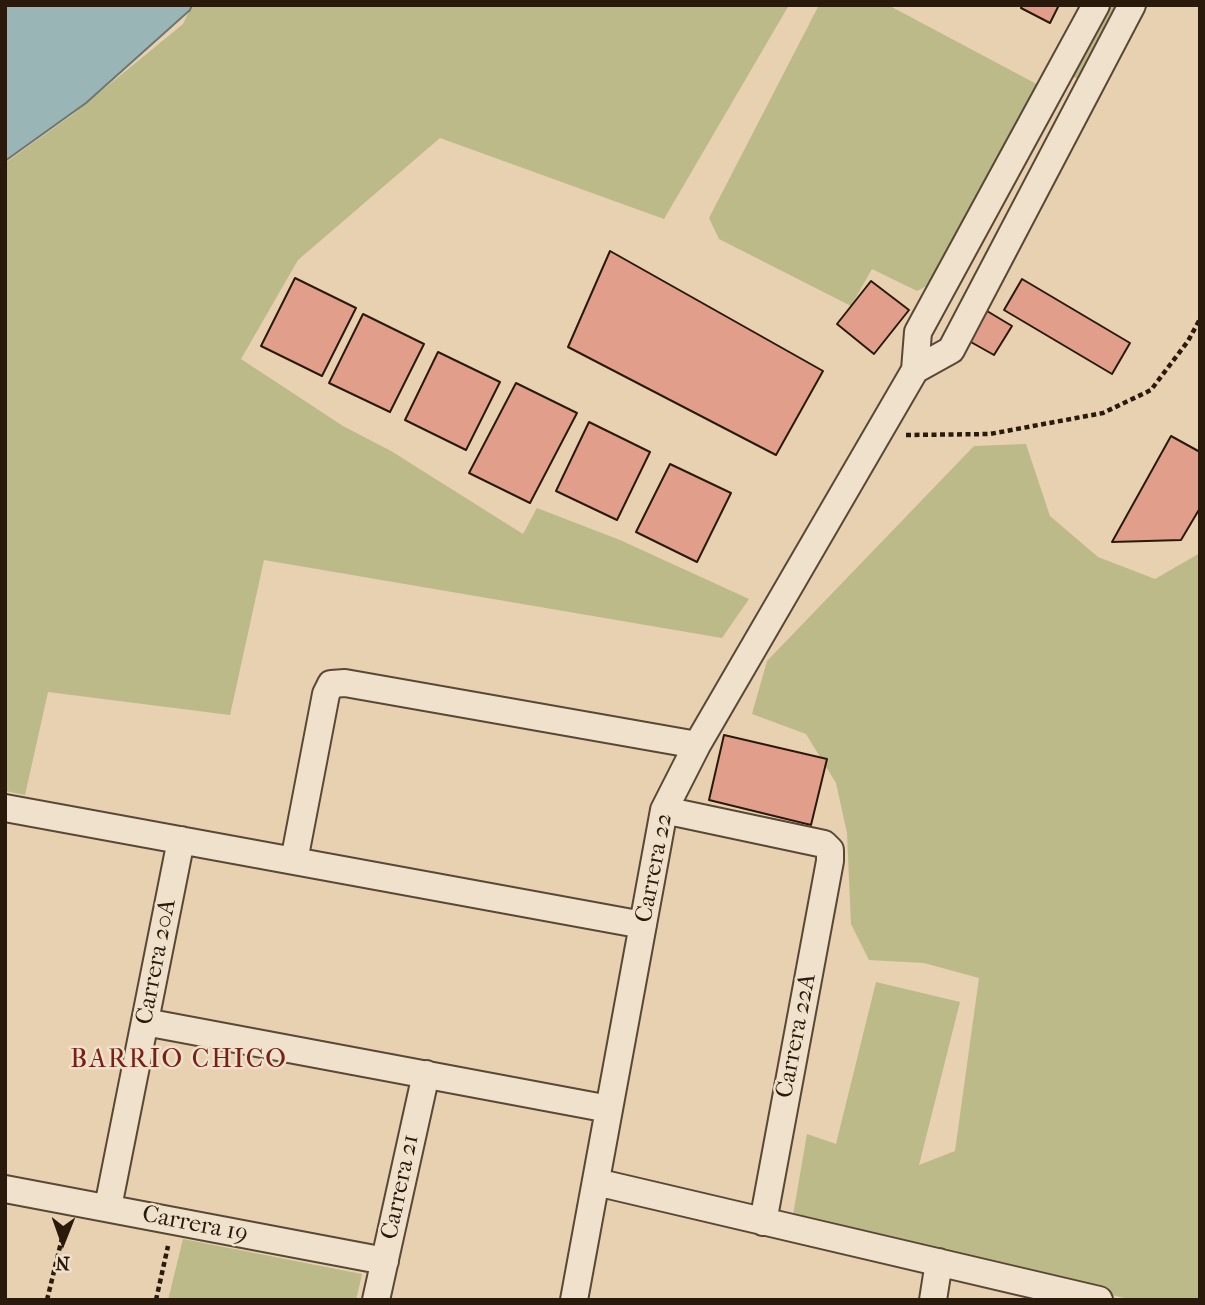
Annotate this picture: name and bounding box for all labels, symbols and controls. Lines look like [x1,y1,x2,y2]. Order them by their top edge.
street label: Carrera 22 [630,811,680,925]
street label: Carrera 20A [131,897,183,1027]
street label: Carrera 22A [771,971,823,1101]
district label: BARRIO CHICO [72,1045,286,1077]
street label: Carrera 21 [376,1132,426,1242]
street label: Carrera 19 [140,1201,250,1249]
north arrow [28,1207,98,1277]
text: N [55,1252,70,1274]

